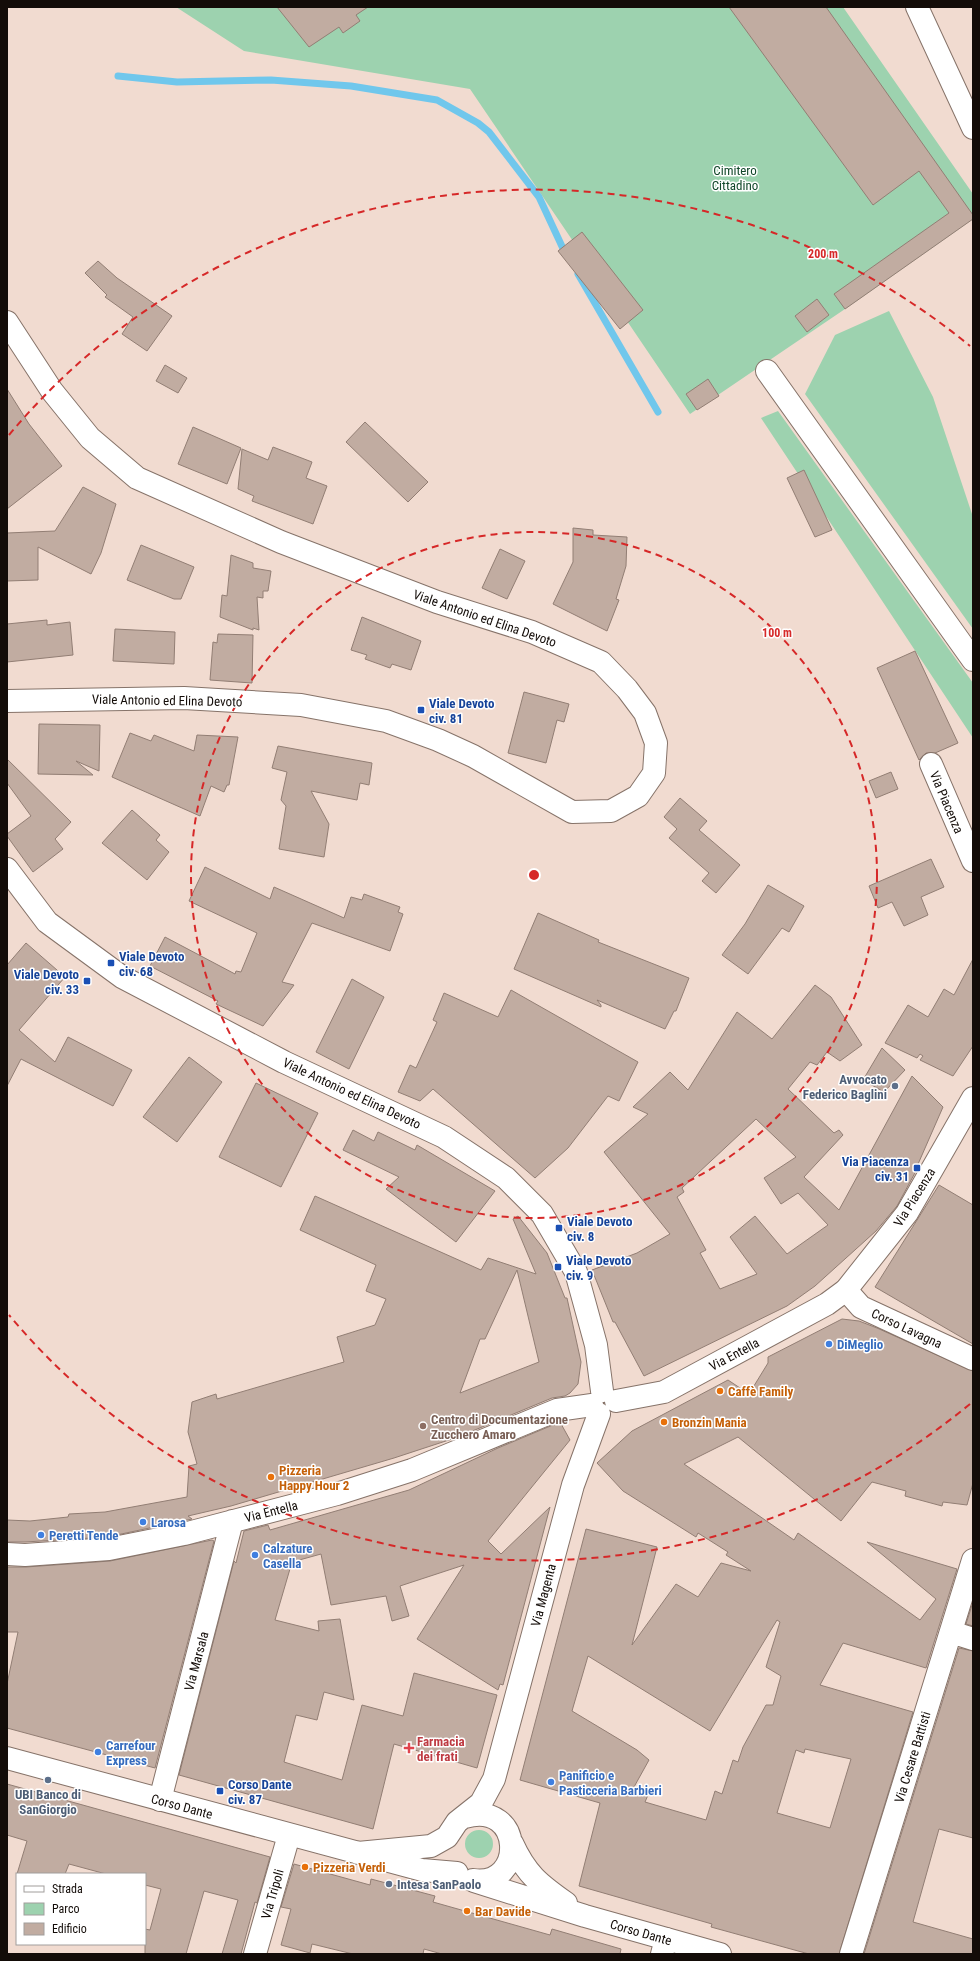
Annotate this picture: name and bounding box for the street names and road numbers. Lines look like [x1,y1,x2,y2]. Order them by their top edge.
street label: Viale Antonio ed Elina Devoto [411,587,558,650]
street label: Viale Antonio ed Elina Devoto [92,692,242,709]
street label: Via Piacenza [927,769,966,836]
street label: Viale Antonio ed Elina Devoto [280,1055,423,1132]
street label: Via Piacenza [891,1165,938,1229]
street label: Corso Lavagna [869,1306,945,1351]
street label: Via Entella [707,1335,762,1374]
street label: Via Entella [243,1498,299,1525]
street label: Via Magenta [528,1562,559,1628]
street label: Via Marsala [181,1630,212,1692]
street label: Via Cesare Battisti [891,1710,934,1805]
street label: Corso Dante [149,1791,214,1822]
street label: Via Tripoli [258,1867,287,1921]
street label: Corso Dante [608,1917,673,1948]

